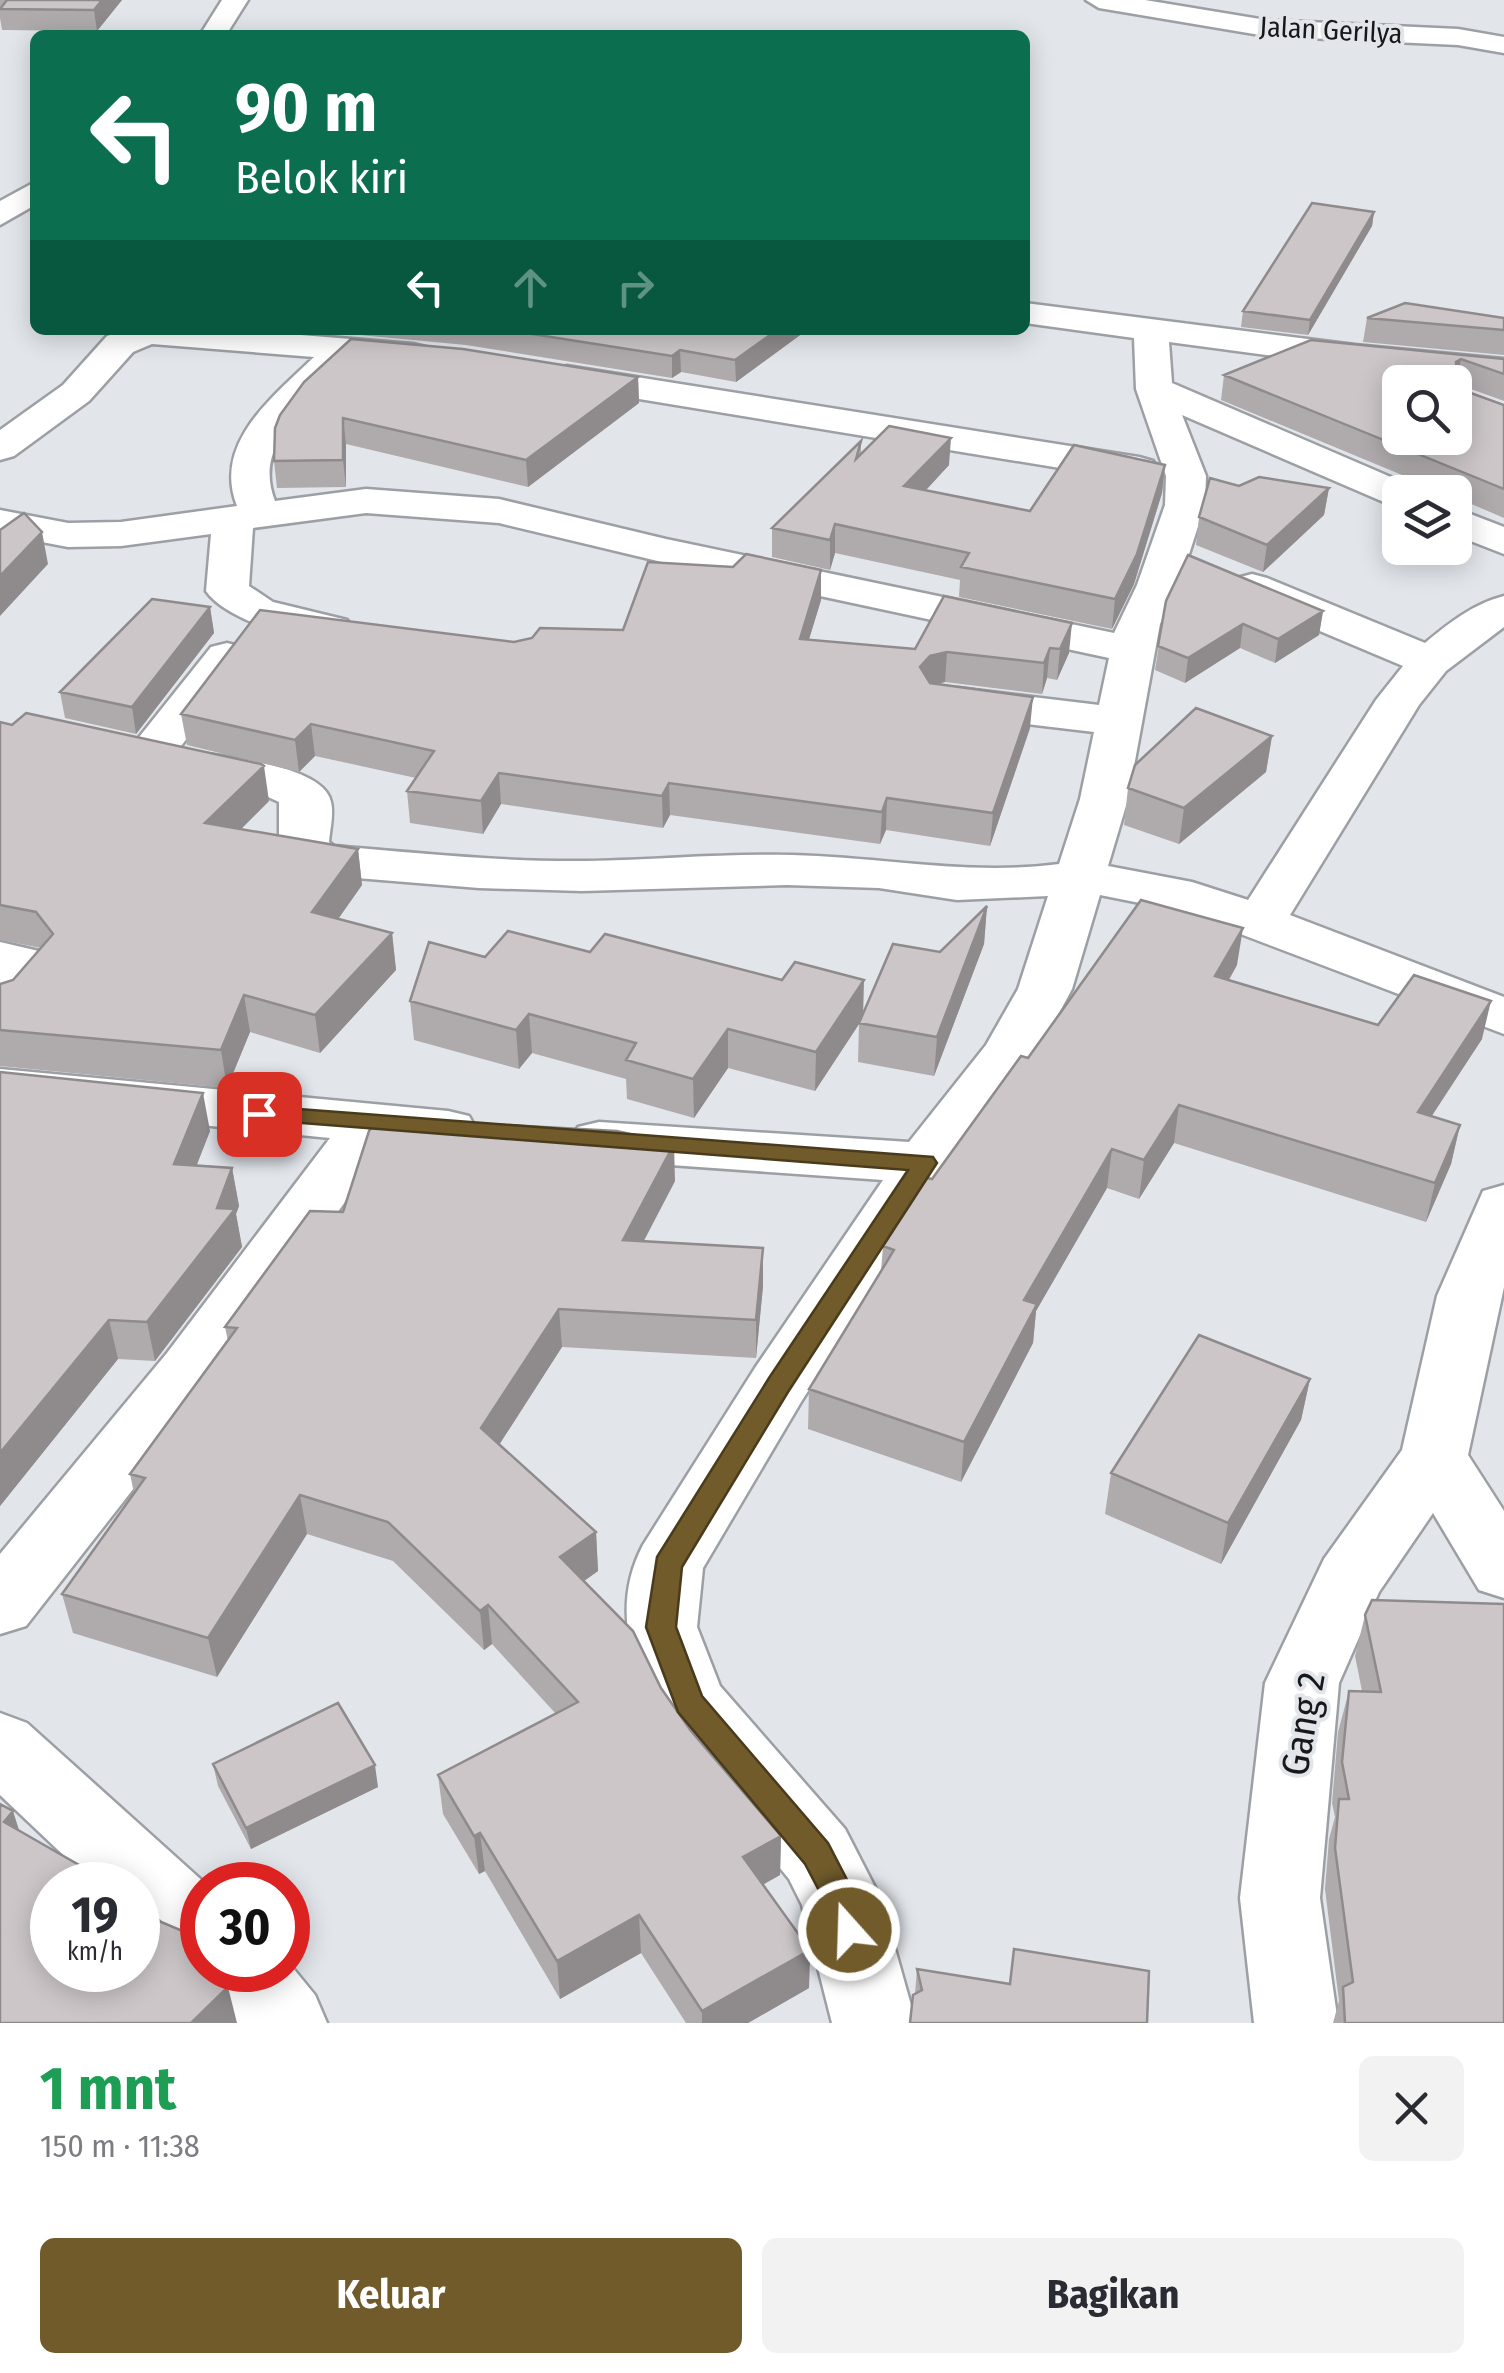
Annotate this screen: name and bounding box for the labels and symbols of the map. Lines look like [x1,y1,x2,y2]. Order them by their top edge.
street label: Jalan Gerilya [1259,10,1403,50]
pin [217,1072,302,1157]
street label: Gang 2 [1271,1669,1335,1779]
speed limit sign: 30 [180,1862,310,1992]
position arrow [797,1878,901,1982]

